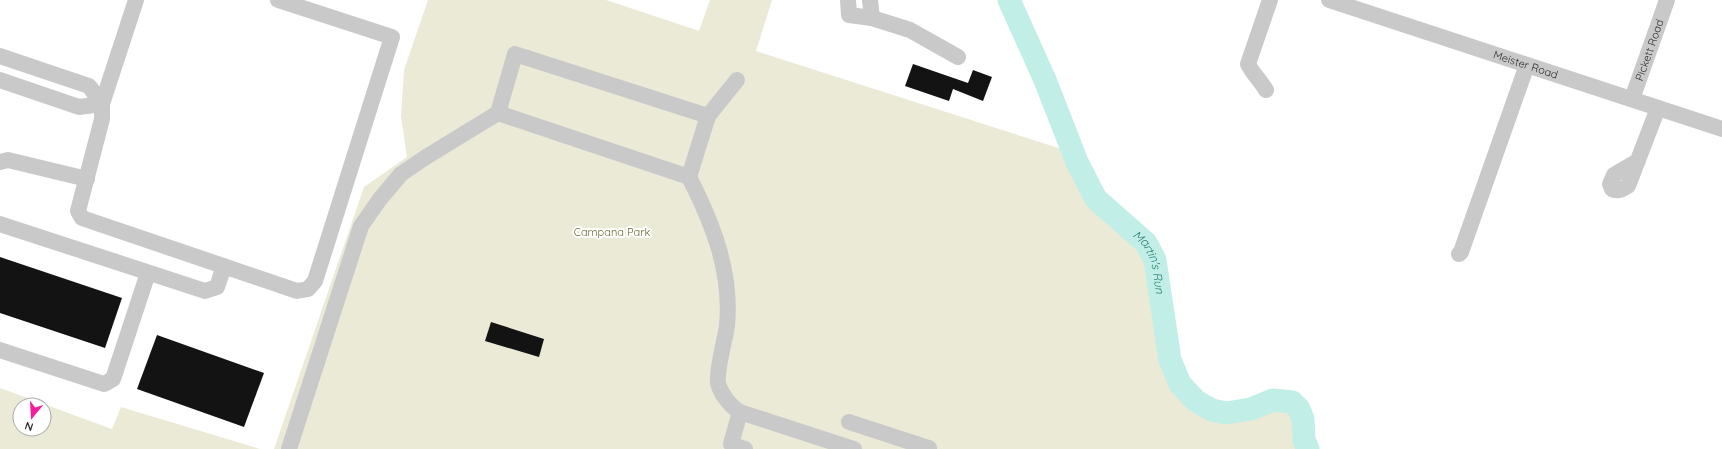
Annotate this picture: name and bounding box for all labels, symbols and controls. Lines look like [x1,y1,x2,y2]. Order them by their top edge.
street label: Pickett Road [1632,17,1667,83]
street label: Meister Road [1491,47,1560,82]
park label: Campana Park [574,225,650,239]
water label: Martin's Run [1130,227,1168,296]
north arrow [12,397,52,437]
text: N [23,419,35,434]

